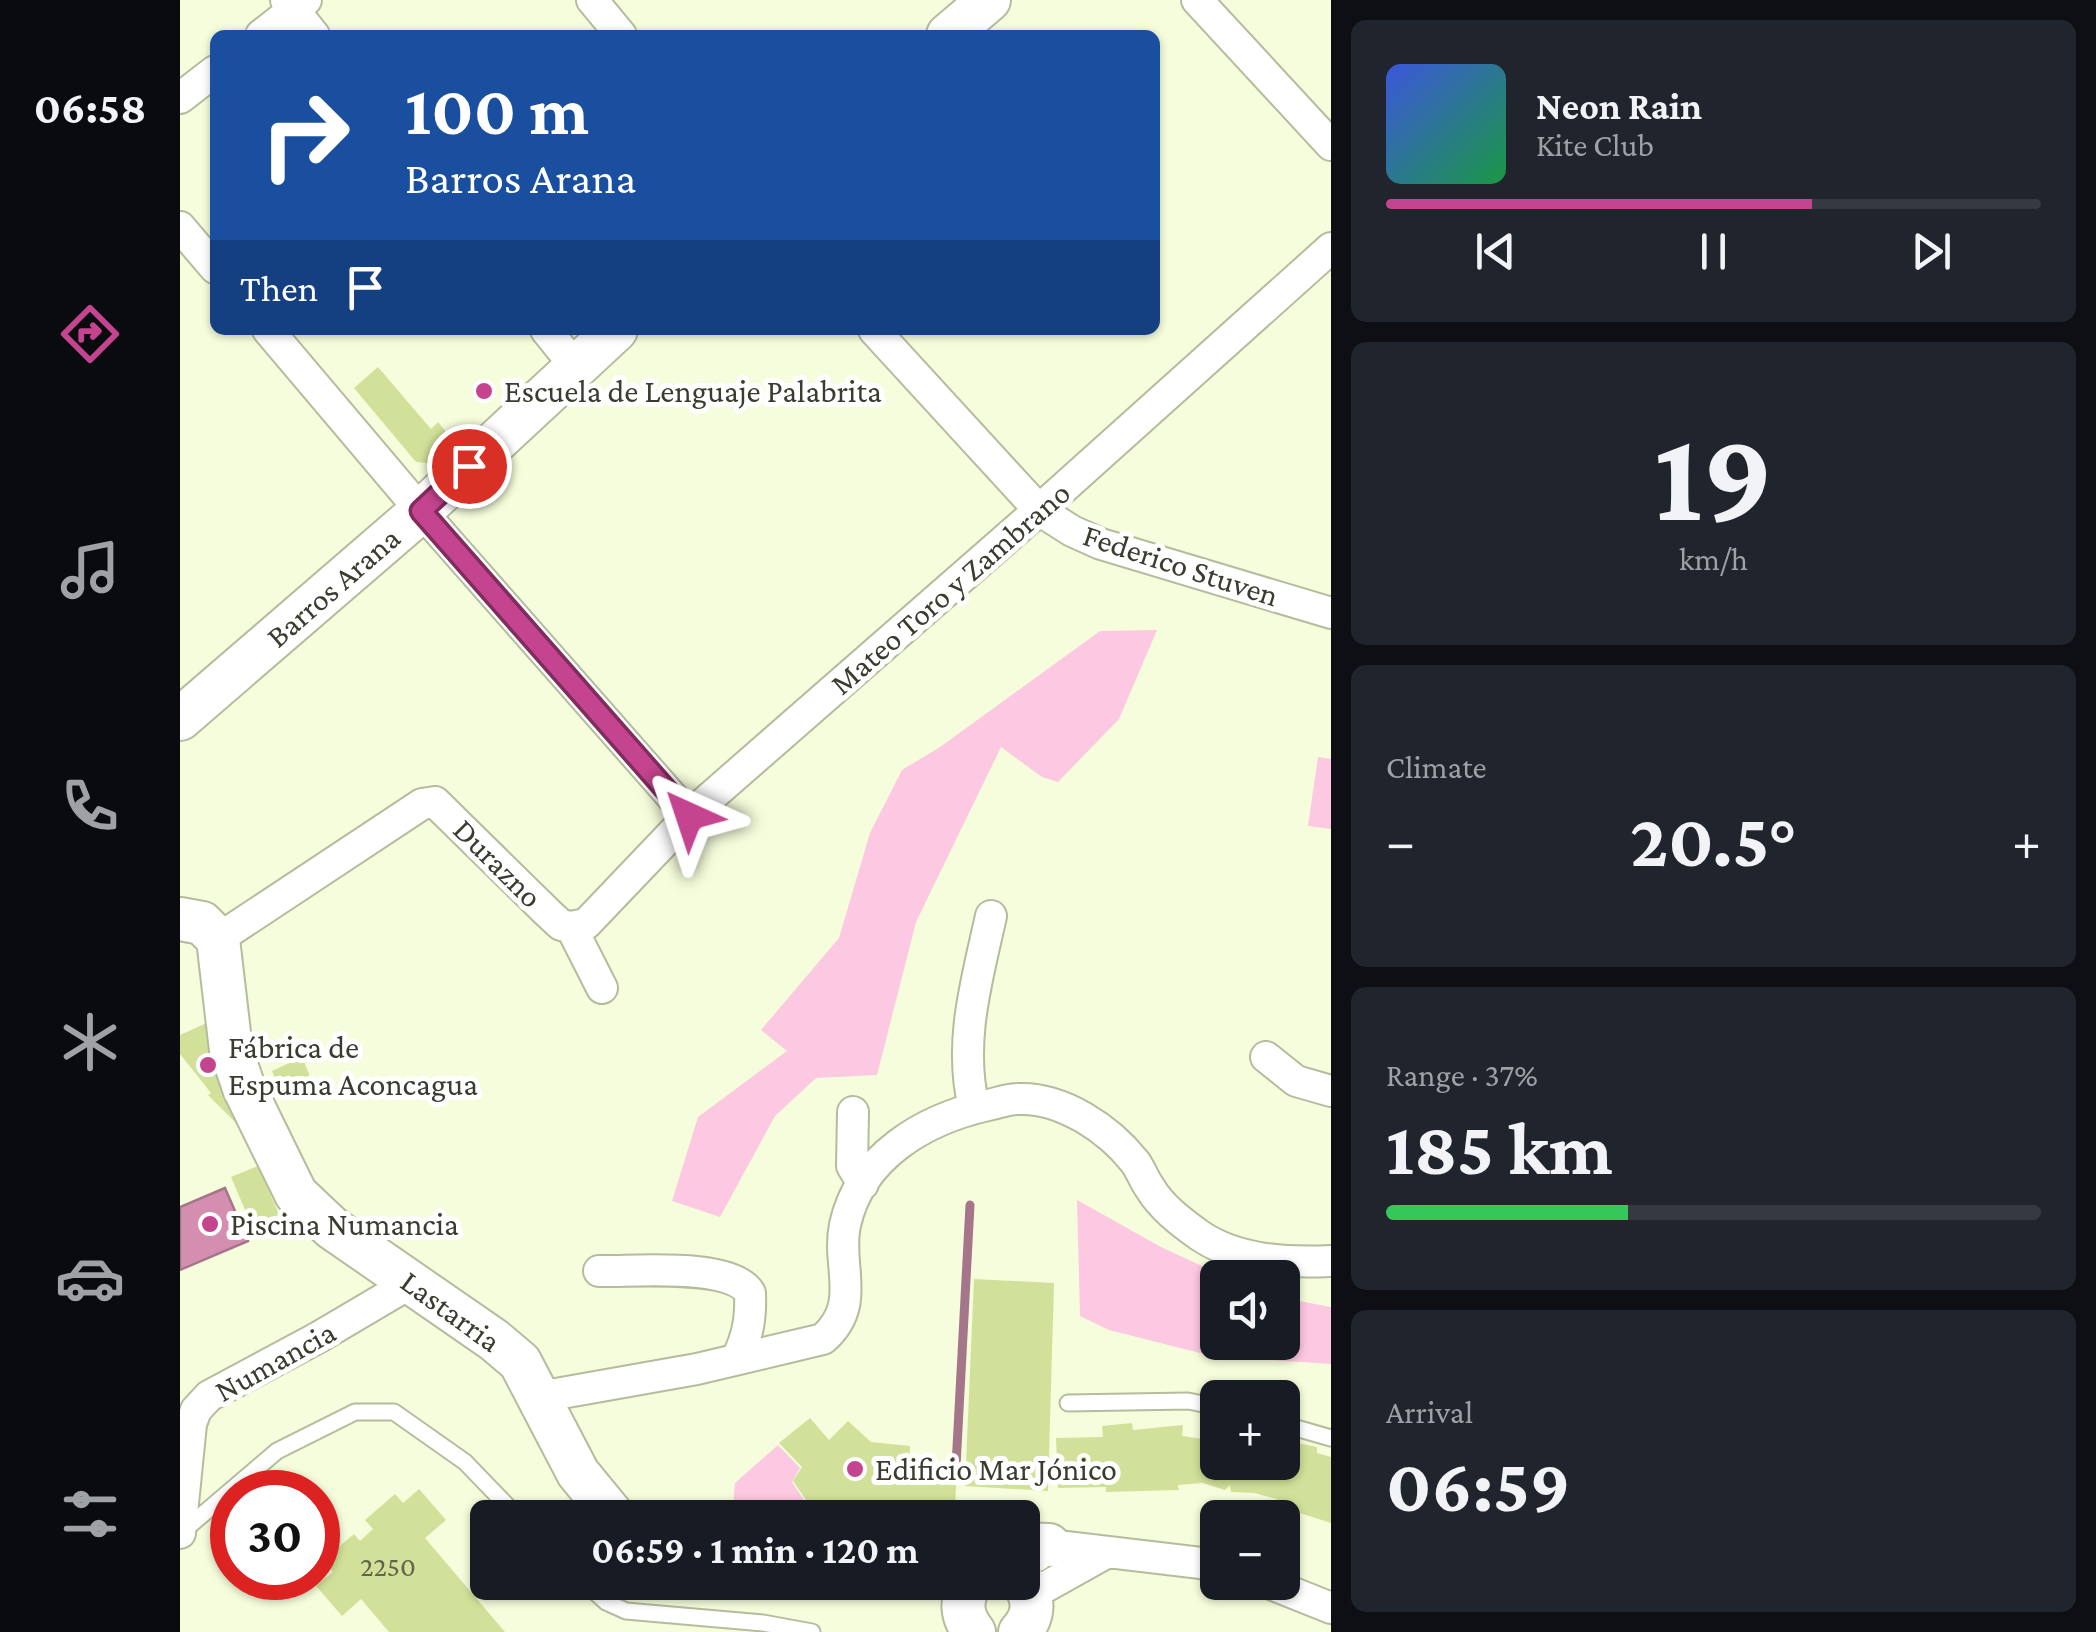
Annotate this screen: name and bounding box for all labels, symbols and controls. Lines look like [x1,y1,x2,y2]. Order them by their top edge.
icon: right [240,70,370,200]
text: 100 m [405,71,589,149]
text: 06:58 [34,83,146,133]
text: Neon Rain [1536,85,1702,127]
text: Kite Club [1536,127,1654,163]
text: Barros Arana [405,153,636,203]
icon: previous [1468,224,1523,279]
icon: pause [1686,224,1741,279]
icon: next [1904,224,1959,279]
icon: arrive [338,260,393,315]
text: Then [240,267,318,309]
icon: directions [55,299,125,369]
place label: Escuela de Lenguaje Palabrita [504,373,882,409]
marker: Escuela de Lenguaje Palabrita [473,380,495,402]
text: 19 [1654,403,1773,548]
pin [427,424,512,509]
icon: arrive [442,439,497,494]
street label: Mateo Toro y Zambrano [823,474,1077,702]
street label: Federico Stuven [1079,517,1283,613]
street label: Barros Arana [259,519,407,655]
icon: music [55,535,125,605]
text: km/h [1679,541,1748,577]
text: Climate [1386,749,1487,785]
position arrow [637,764,741,868]
icon: phone [55,771,125,841]
text: 20.5° [1630,799,1797,882]
street label: Durazno [446,811,550,915]
text: − [1386,811,1415,872]
text: + [2012,811,2041,872]
icon: climate [55,1007,125,1077]
place label: Fábrica de Espuma Aconcagua [228,1029,478,1102]
marker: Fábrica de Espuma Aconcagua [197,1054,219,1076]
text: Range · 37% [1386,1057,1538,1093]
text: 185 km [1386,1107,1613,1190]
place label: Piscina Numancia [230,1206,459,1242]
marker: Piscina Numancia [199,1213,221,1235]
icon: car [55,1243,125,1313]
map controls [1200,1260,1300,1600]
button: sound [1200,1260,1300,1360]
street label: Lastarria [394,1263,508,1359]
street label: Numancia [208,1313,342,1409]
button: + [1200,1380,1300,1480]
text: Arrival [1386,1394,1473,1430]
text: 06:59 [1386,1444,1570,1527]
place label: Edificio Mar Jónico [875,1451,1117,1487]
marker: Edificio Mar Jónico [844,1458,866,1480]
speed limit sign: 30 [210,1470,340,1600]
icon: filters [55,1479,125,1549]
button: − [1200,1500,1300,1600]
text: 06:59 · 1 min · 120 m [591,1529,919,1571]
house number: 2250 [360,1551,416,1582]

